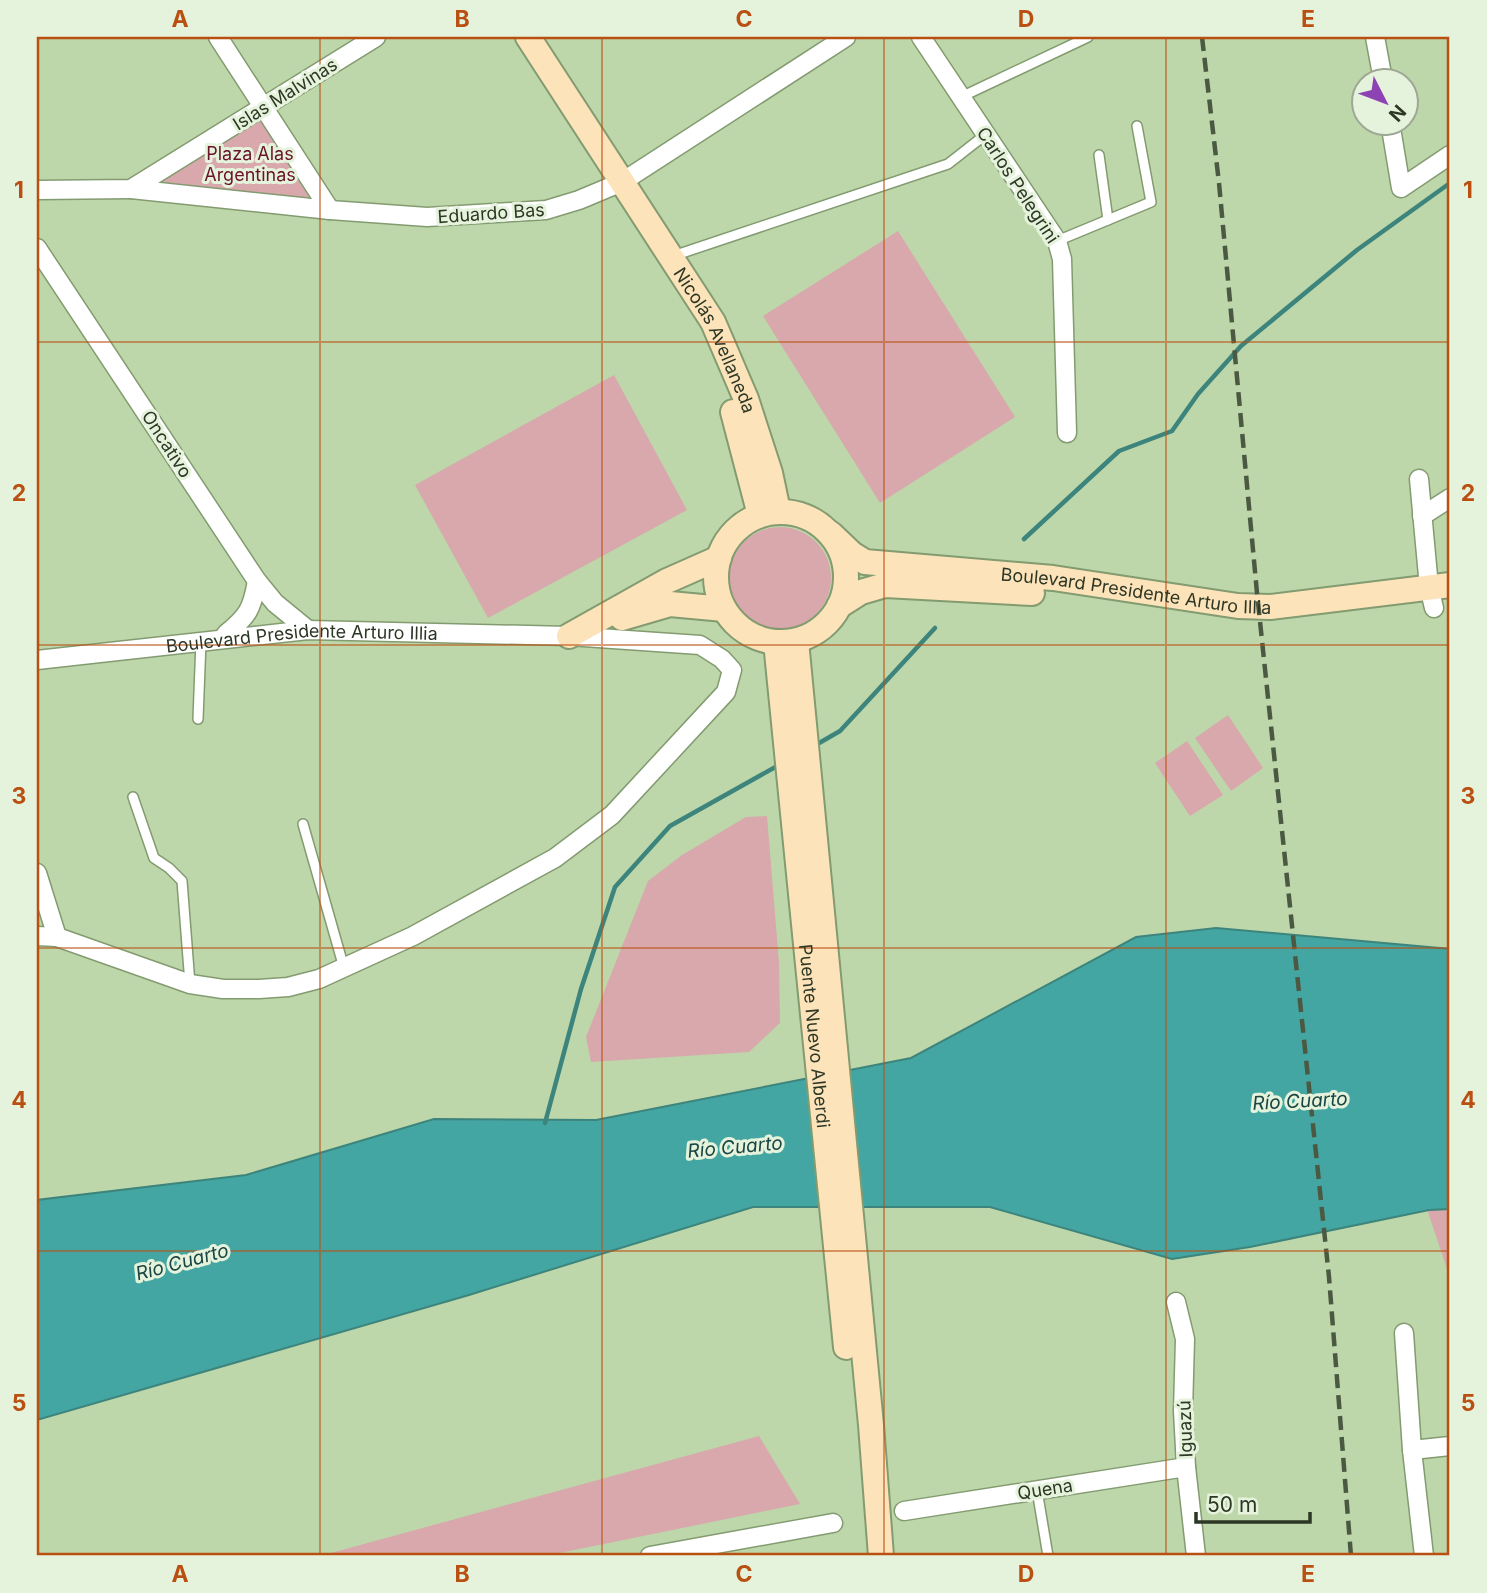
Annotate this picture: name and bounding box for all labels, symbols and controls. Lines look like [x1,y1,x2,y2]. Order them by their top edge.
text: A [171,5,189,33]
text: B [454,5,470,33]
text: C [735,5,753,33]
text: D [1018,5,1034,33]
text: E [1301,5,1315,33]
street label: Islas Malvinas [229,54,341,134]
north arrow [1350,66,1420,136]
text: N [1384,100,1411,126]
street label: Carlos Pelegrini [973,123,1063,247]
park label: Plaza Alas Argentinas [204,143,296,185]
text: 1 [14,176,24,204]
text: 1 [1463,176,1473,204]
street label: Eduardo Bas [437,199,545,227]
street label: Nicolás Avellaneda [670,263,760,415]
street label: Oncativo [138,407,196,481]
text: 2 [12,479,26,507]
text: 2 [1461,479,1475,507]
street label: Boulevard Presidente Arturo Illia [1000,563,1272,618]
street label: Boulevard Presidente Arturo Illia [165,619,438,656]
text: 3 [12,782,26,810]
text: 3 [1461,782,1475,810]
street label: Puente Nuevo Alberdi [796,943,835,1129]
text: 4 [11,1086,27,1114]
text: 4 [1460,1086,1476,1114]
water label: Río Cuarto [1252,1087,1348,1115]
water label: Río Cuarto [687,1131,783,1163]
water label: Río Cuarto [133,1239,231,1285]
text: 5 [12,1389,26,1417]
text: 5 [1461,1389,1475,1417]
street label: Iguazú [1174,1400,1196,1458]
street label: Quena [1016,1474,1074,1504]
scale bar [1196,1481,1310,1525]
text: 50 m [1207,1492,1257,1517]
text: A [171,1560,189,1588]
text: B [454,1560,470,1588]
text: C [735,1560,753,1588]
text: D [1018,1560,1034,1588]
text: E [1301,1560,1315,1588]

